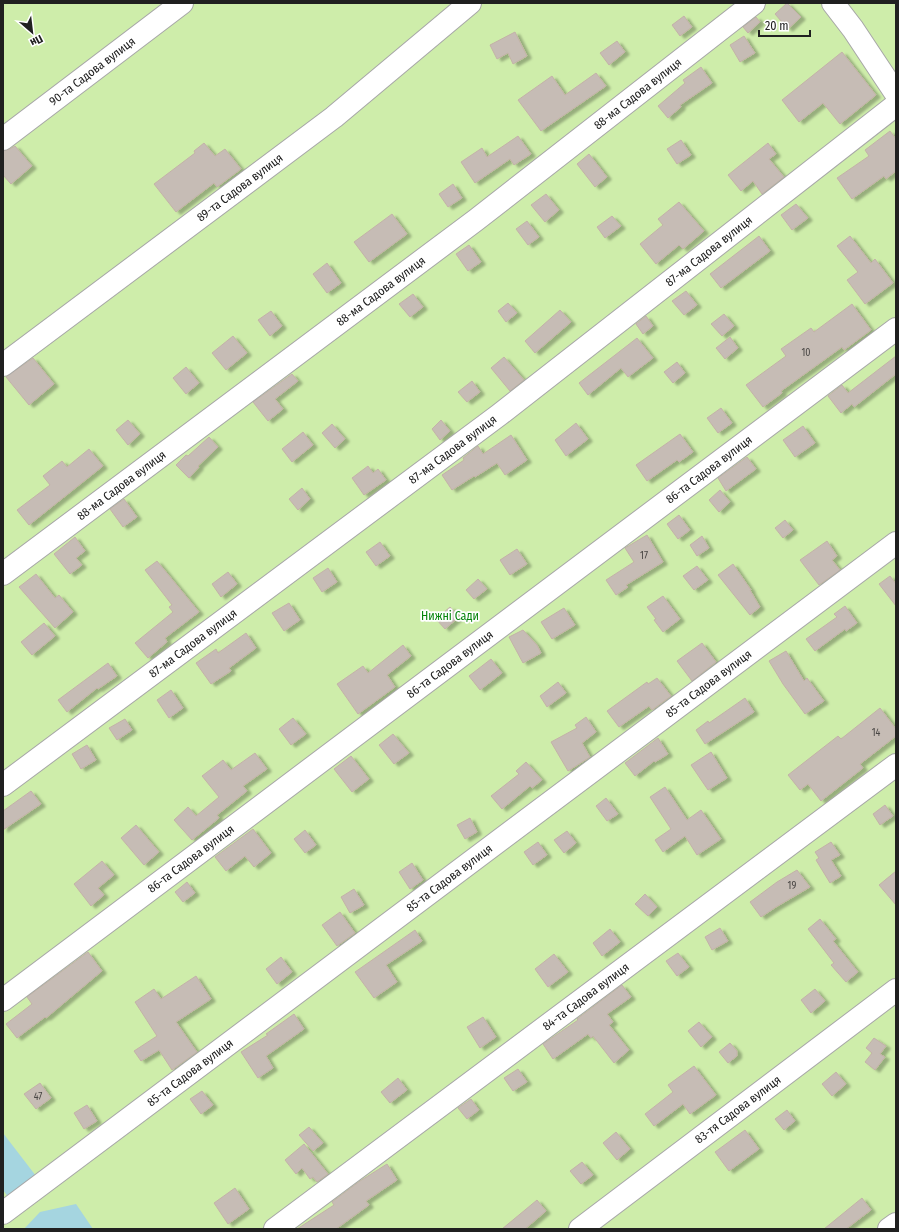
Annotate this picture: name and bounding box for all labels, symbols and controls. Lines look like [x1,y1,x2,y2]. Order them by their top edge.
north arrow [12,12,52,52]
scale bar [759,12,810,38]
text: 20 m [765,19,789,33]
text: Пн [28,32,45,49]
street label: 90-та Садова вулиця [46,34,138,108]
street label: 88-ма Садова вулиця [591,55,684,132]
street label: 89-та Садова вулиця [194,151,286,224]
street label: 87-ма Садова вулиця [663,213,755,289]
street label: 88-ма Садова вулиця [334,253,428,329]
house number: 10 [801,347,811,359]
street label: 87-ма Садова вулиця [406,412,499,487]
street label: 86-та Садова вулиця [663,433,755,506]
street label: 88-ма Садова вулиця [74,448,169,523]
house number: 17 [640,550,648,562]
street label: 87-ма Садова вулиця [146,606,240,681]
park label: Нижні Сади [421,609,479,623]
street label: 86-та Садова вулиця [404,627,496,701]
street label: 85-та Садова вулиця [663,647,754,720]
house number: 14 [872,727,881,739]
street label: 86-та Садова вулиця [145,822,237,896]
street label: 85-та Садова вулиця [404,841,495,915]
house number: 19 [788,880,797,892]
street label: 84-та Садова вулиця [540,960,632,1034]
street label: 85-та Садова вулиця [144,1036,236,1109]
street label: 83-тя Садова вулиця [692,1073,784,1147]
house number: 47 [34,1091,42,1103]

